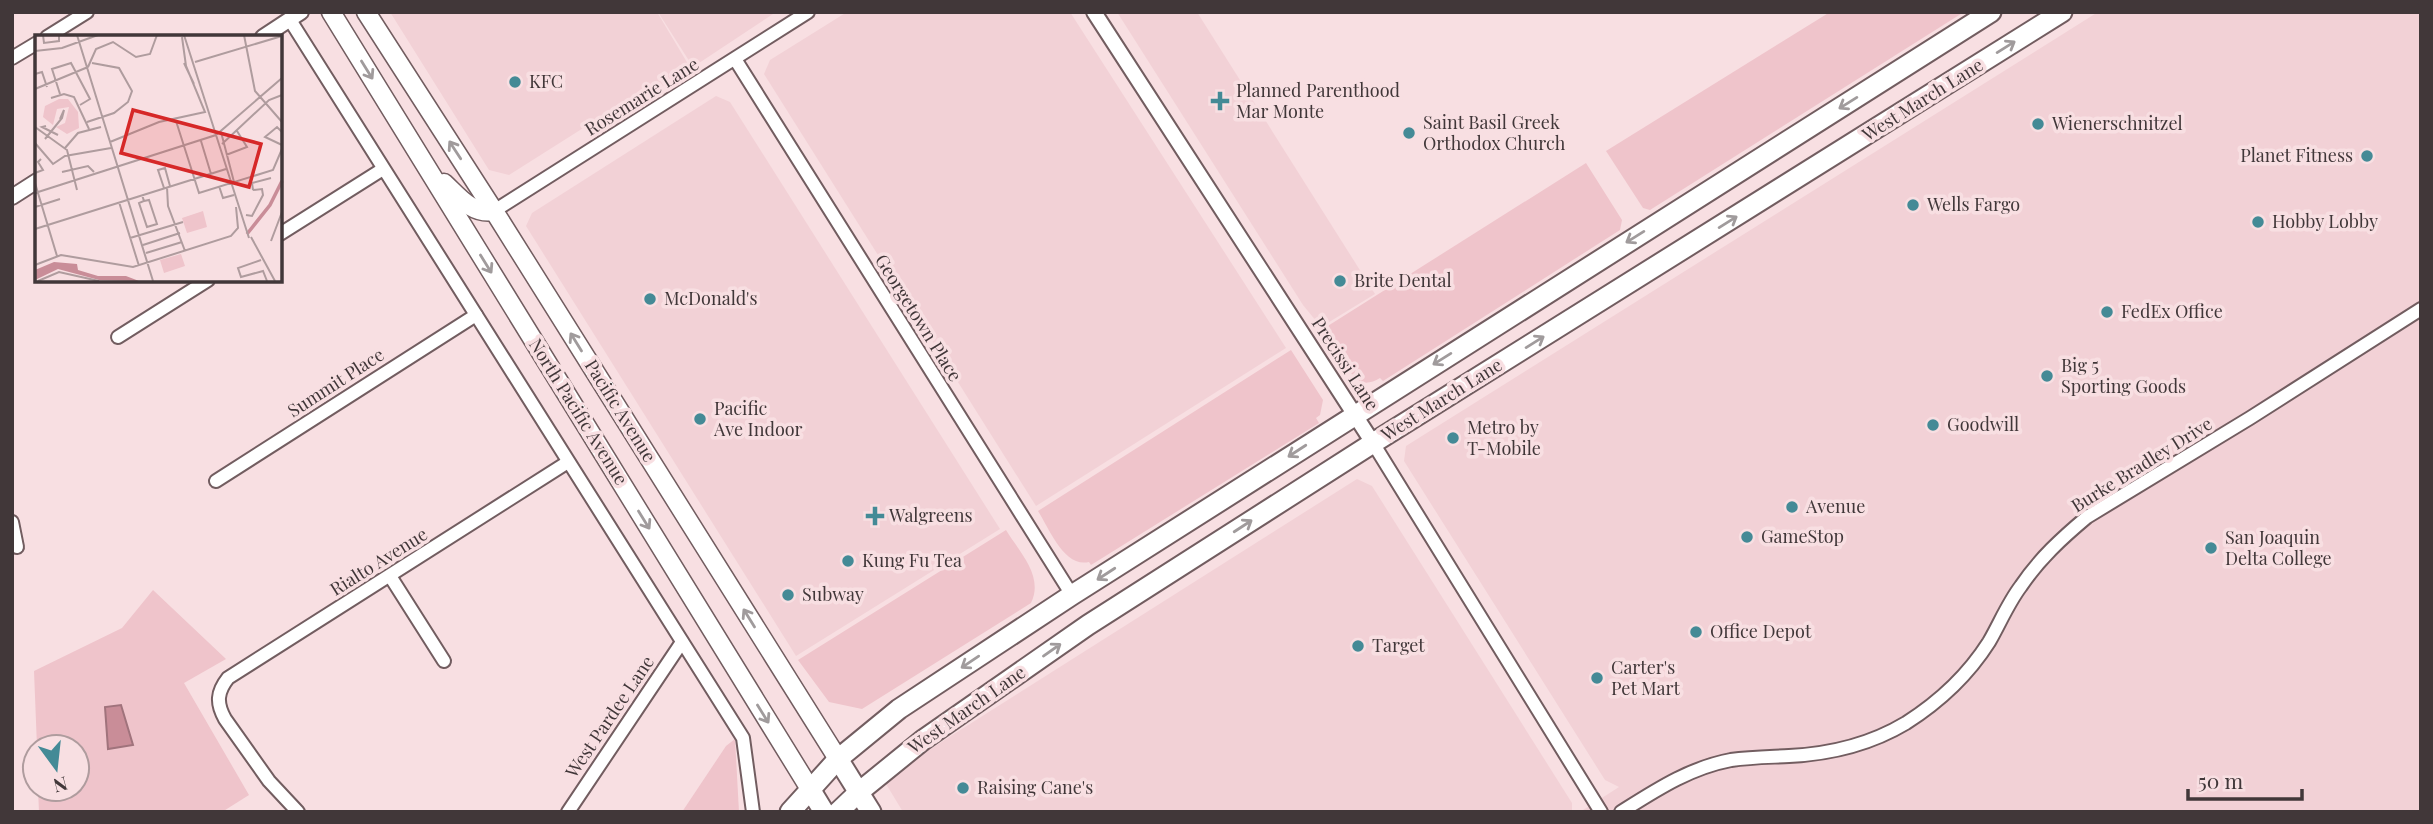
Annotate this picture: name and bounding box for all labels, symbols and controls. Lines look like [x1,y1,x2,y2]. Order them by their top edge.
inset map [35,35,282,282]
one-way arrow [1996,40,2016,54]
street label: Rosemarie Lane [580,52,703,141]
street label: West March Lane [1857,52,1987,146]
one-way arrow [360,60,374,80]
place label: KFC [529,69,563,93]
marker: KFC [507,74,523,90]
place label: Planned Parenthood Mar Monte [1236,78,1401,123]
marker: Planned Parenthood Mar Monte [1210,91,1230,111]
one-way arrow [1838,96,1858,110]
place label: Saint Basil Greek Orthodox Church [1423,110,1566,155]
place label: Wienerschnitzel [2051,111,2183,135]
marker: Wienerschnitzel [2030,116,2046,132]
marker: Saint Basil Greek Orthodox Church [1401,125,1417,141]
one-way arrow [447,141,462,160]
place label: Planet Fitness [2240,143,2353,167]
marker: Planet Fitness [2359,148,2375,164]
place label: Wells Fargo [1926,192,2020,216]
marker: Wells Fargo [1905,197,1921,213]
place label: Hobby Lobby [2272,209,2378,233]
one-way arrow [1718,214,1737,229]
marker: Hobby Lobby [2250,214,2266,230]
one-way arrow [1625,231,1645,245]
street label: Georgetown Place [870,249,968,386]
one-way arrow [480,253,494,273]
place label: Brite Dental [1354,268,1452,292]
marker: Brite Dental [1332,273,1348,289]
place label: McDonald's [664,286,758,310]
marker: McDonald's [642,291,658,307]
place label: FedEx Office [2121,299,2223,323]
marker: FedEx Office [2099,304,2115,320]
street label: Precissi Lane [1307,312,1385,415]
one-way arrow [569,333,583,353]
street label: North Pacific Avenue [524,334,634,489]
one-way arrow [1525,335,1544,350]
street label: Summit Place [283,342,388,422]
street label: West March Lane [1376,352,1506,446]
one-way arrow [1433,352,1453,366]
place label: Big 5 Sporting Goods [2061,353,2186,398]
street label: Pacific Avenue [580,355,662,466]
marker: Big 5 Sporting Goods [2039,368,2055,384]
place label: Pacific Ave Indoor [713,396,803,441]
marker: Pacific Ave Indoor [692,411,708,427]
street label: Burke Bradley Drive [2066,411,2216,517]
place label: Goodwill [1947,412,2019,436]
place label: Metro by T-Mobile [1467,415,1541,460]
marker: Goodwill [1925,417,1941,433]
marker: Metro by T-Mobile [1445,430,1461,446]
one-way arrow [1288,445,1308,459]
place label: Avenue [1805,494,1865,518]
marker: Avenue [1784,499,1800,515]
place label: Walgreens [888,503,973,527]
marker: Walgreens [867,508,883,524]
one-way arrow [637,510,652,529]
one-way arrow [1233,519,1252,534]
street label: Rialto Avenue [325,522,432,601]
place label: GameStop [1761,524,1844,548]
place label: San Joaquin Delta College [2225,525,2332,570]
marker: GameStop [1739,529,1755,545]
marker: San Joaquin Delta College [2203,540,2219,556]
place label: Kung Fu Tea [862,548,962,572]
marker: Kung Fu Tea [840,553,856,569]
one-way arrow [1096,567,1116,581]
place label: Subway [802,582,864,606]
marker: Subway [780,587,796,603]
one-way arrow [742,609,757,628]
place label: Office Depot [1710,619,1812,643]
marker: Office Depot [1688,624,1704,640]
place label: Target [1372,633,1425,657]
marker: Target [1350,638,1366,654]
one-way arrow [1042,643,1061,657]
street label: West Pardee Lane [559,651,659,783]
place label: Carter's Pet Mart [1611,655,1681,700]
one-way arrow [961,656,981,670]
street label: West March Lane [902,660,1030,759]
marker: Carter's Pet Mart [1589,670,1605,686]
one-way arrow [757,703,771,723]
north arrow [21,733,91,803]
scale bar [2188,758,2302,802]
text: 50 m [2198,766,2244,794]
text: N [50,771,71,800]
place label: Raising Cane's [977,775,1093,799]
marker: Raising Cane's [955,780,971,796]

